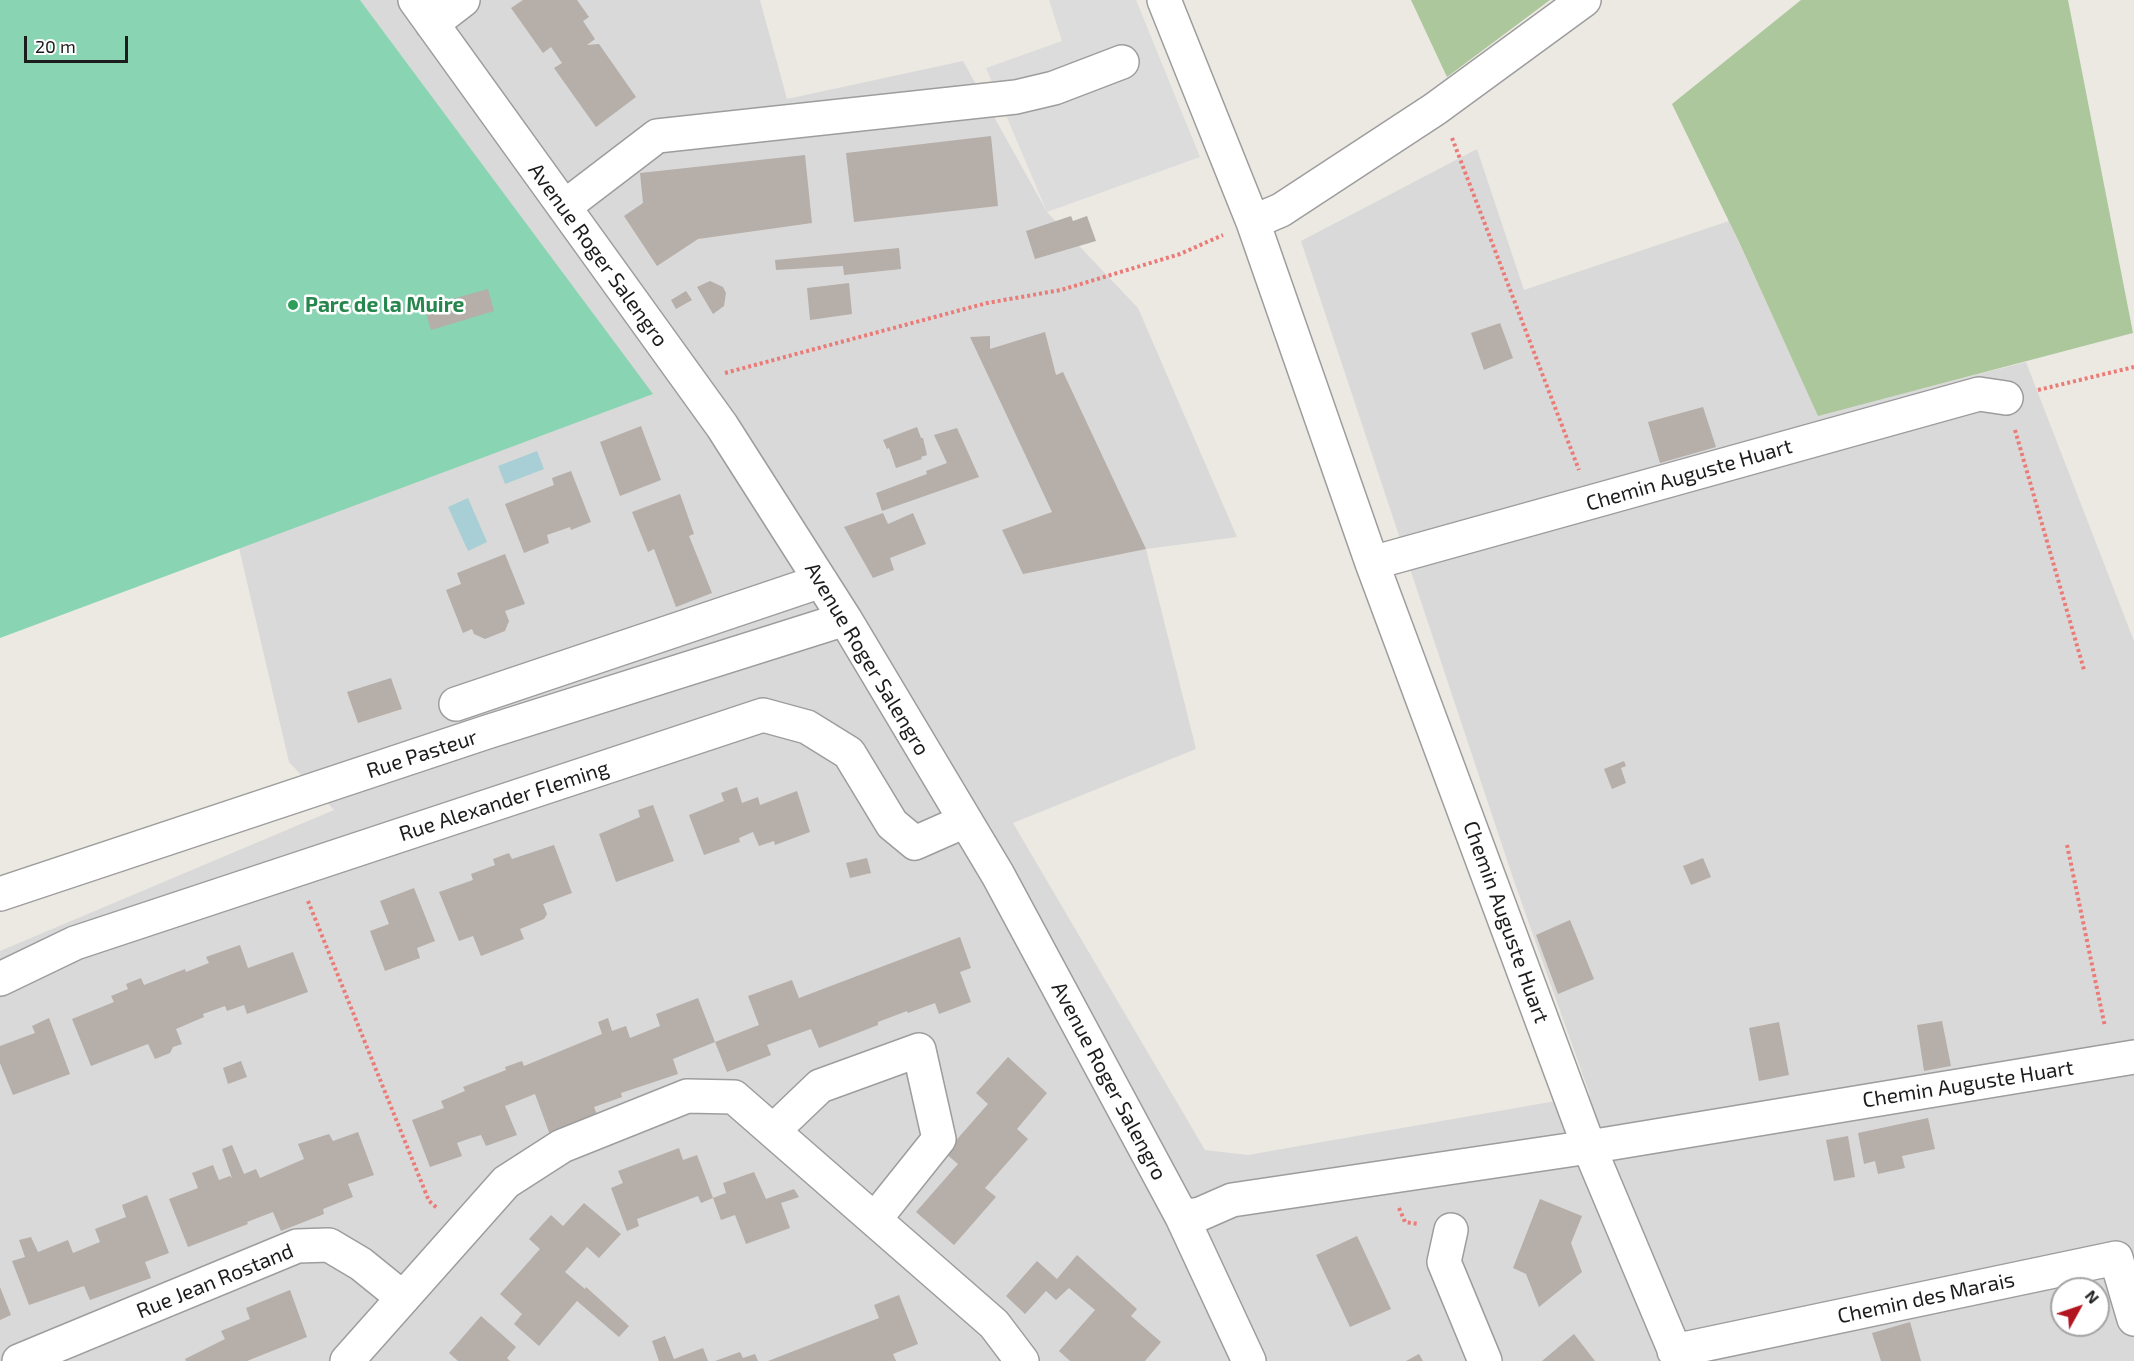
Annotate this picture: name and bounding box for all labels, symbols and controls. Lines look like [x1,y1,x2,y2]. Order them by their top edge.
scale bar [27,24,130,62]
text: 20 m [35,35,76,57]
street label: Avenue Roger Salengro [523,158,673,352]
place label: Parc de la Muire [305,292,464,318]
marker: Parc de la Muire [286,298,300,312]
street label: Chemin Auguste Huart [1583,434,1795,516]
street label: Avenue Roger Salengro [799,558,935,760]
street label: Rue Pasteur [363,724,481,784]
street label: Rue Alexander Fleming [396,755,612,847]
street label: Chemin Auguste Huart [1458,818,1554,1026]
street label: Avenue Roger Salengro [1046,978,1172,1184]
street label: Chemin Auguste Huart [1861,1055,2075,1113]
street label: Rue Jean Rostand [133,1238,297,1324]
street label: Chemin des Marais [1835,1267,2017,1329]
north arrow [2050,1277,2110,1337]
text: N [2082,1286,2104,1307]

